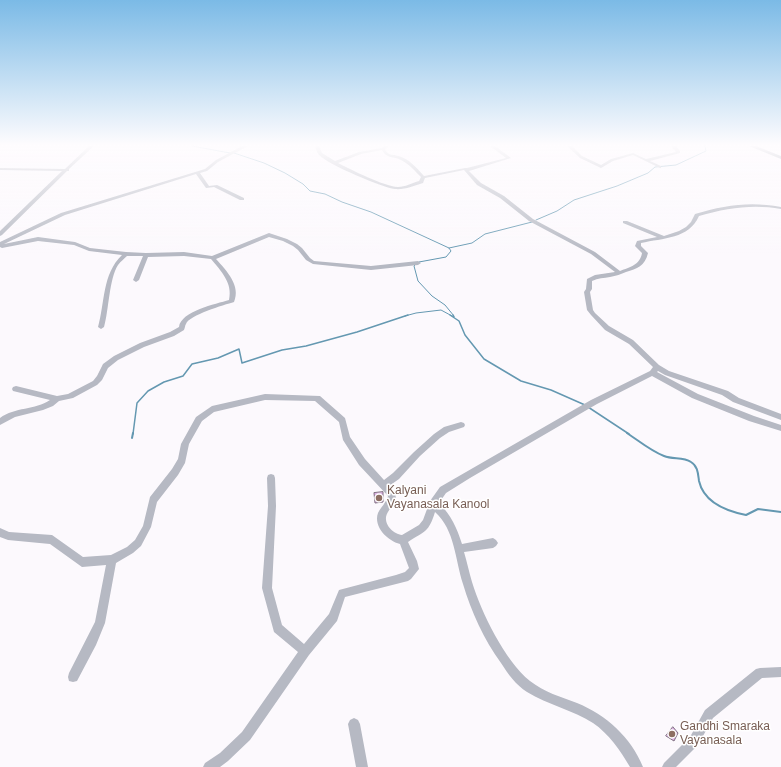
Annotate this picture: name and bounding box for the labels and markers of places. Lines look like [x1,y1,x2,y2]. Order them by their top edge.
place label: Kalyani Vayanasala Kanool [387,484,490,512]
marker: Kalyani Vayanasala Kanool [374,493,384,503]
place label: Gandhi Smaraka Vayanasala [680,720,770,748]
marker: Gandhi Smaraka Vayanasala [667,729,677,739]

